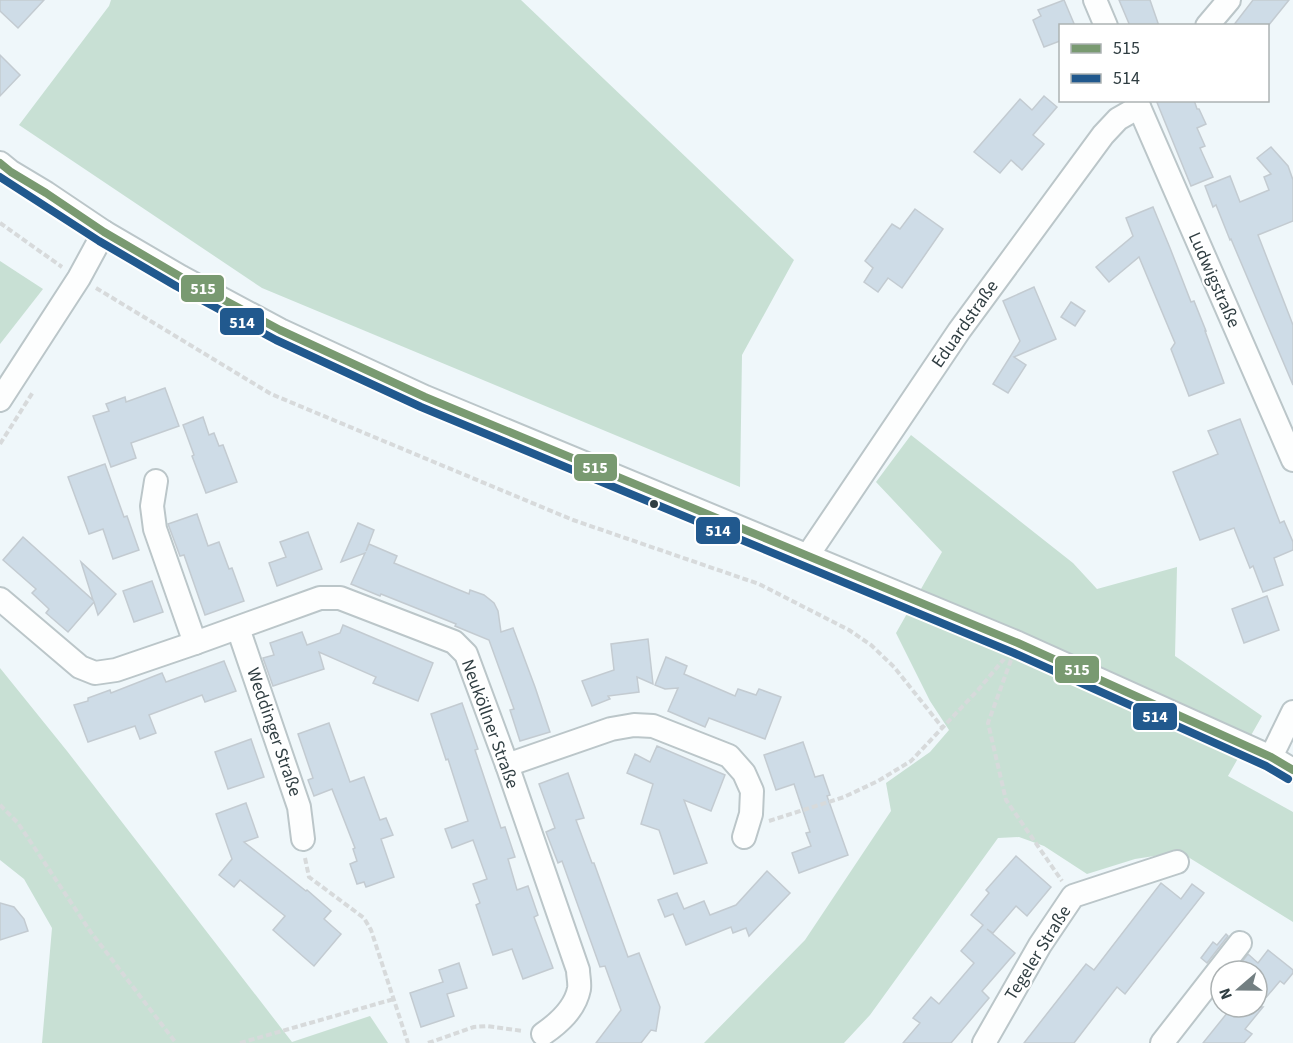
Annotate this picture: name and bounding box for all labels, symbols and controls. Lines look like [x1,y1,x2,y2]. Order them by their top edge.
legend [1059,24,1269,102]
text: 515 [1113,36,1140,61]
text: 514 [1113,66,1140,91]
street label: Ludwigstraße [1182,228,1246,332]
line badge: 515 [180,274,225,303]
street label: Eduardstraße [926,275,1004,373]
text: 515 [190,278,216,300]
line badge: 514 [219,307,265,336]
text: 514 [229,312,255,334]
line badge: 515 [573,453,618,482]
text: 515 [582,457,608,479]
unlabelled marker [648,498,660,510]
line badge: 514 [695,516,741,545]
text: 514 [705,520,731,542]
line badge: 515 [1054,655,1100,684]
street label: Neuköllner Straße [455,656,525,792]
text: 515 [1064,659,1090,681]
street label: Weddinger Straße [240,664,308,800]
line badge: 514 [1132,702,1178,731]
text: 514 [1142,706,1168,728]
street label: Tegeler Straße [999,901,1077,1005]
north arrow [1209,959,1269,1019]
text: N [1214,985,1238,1003]

